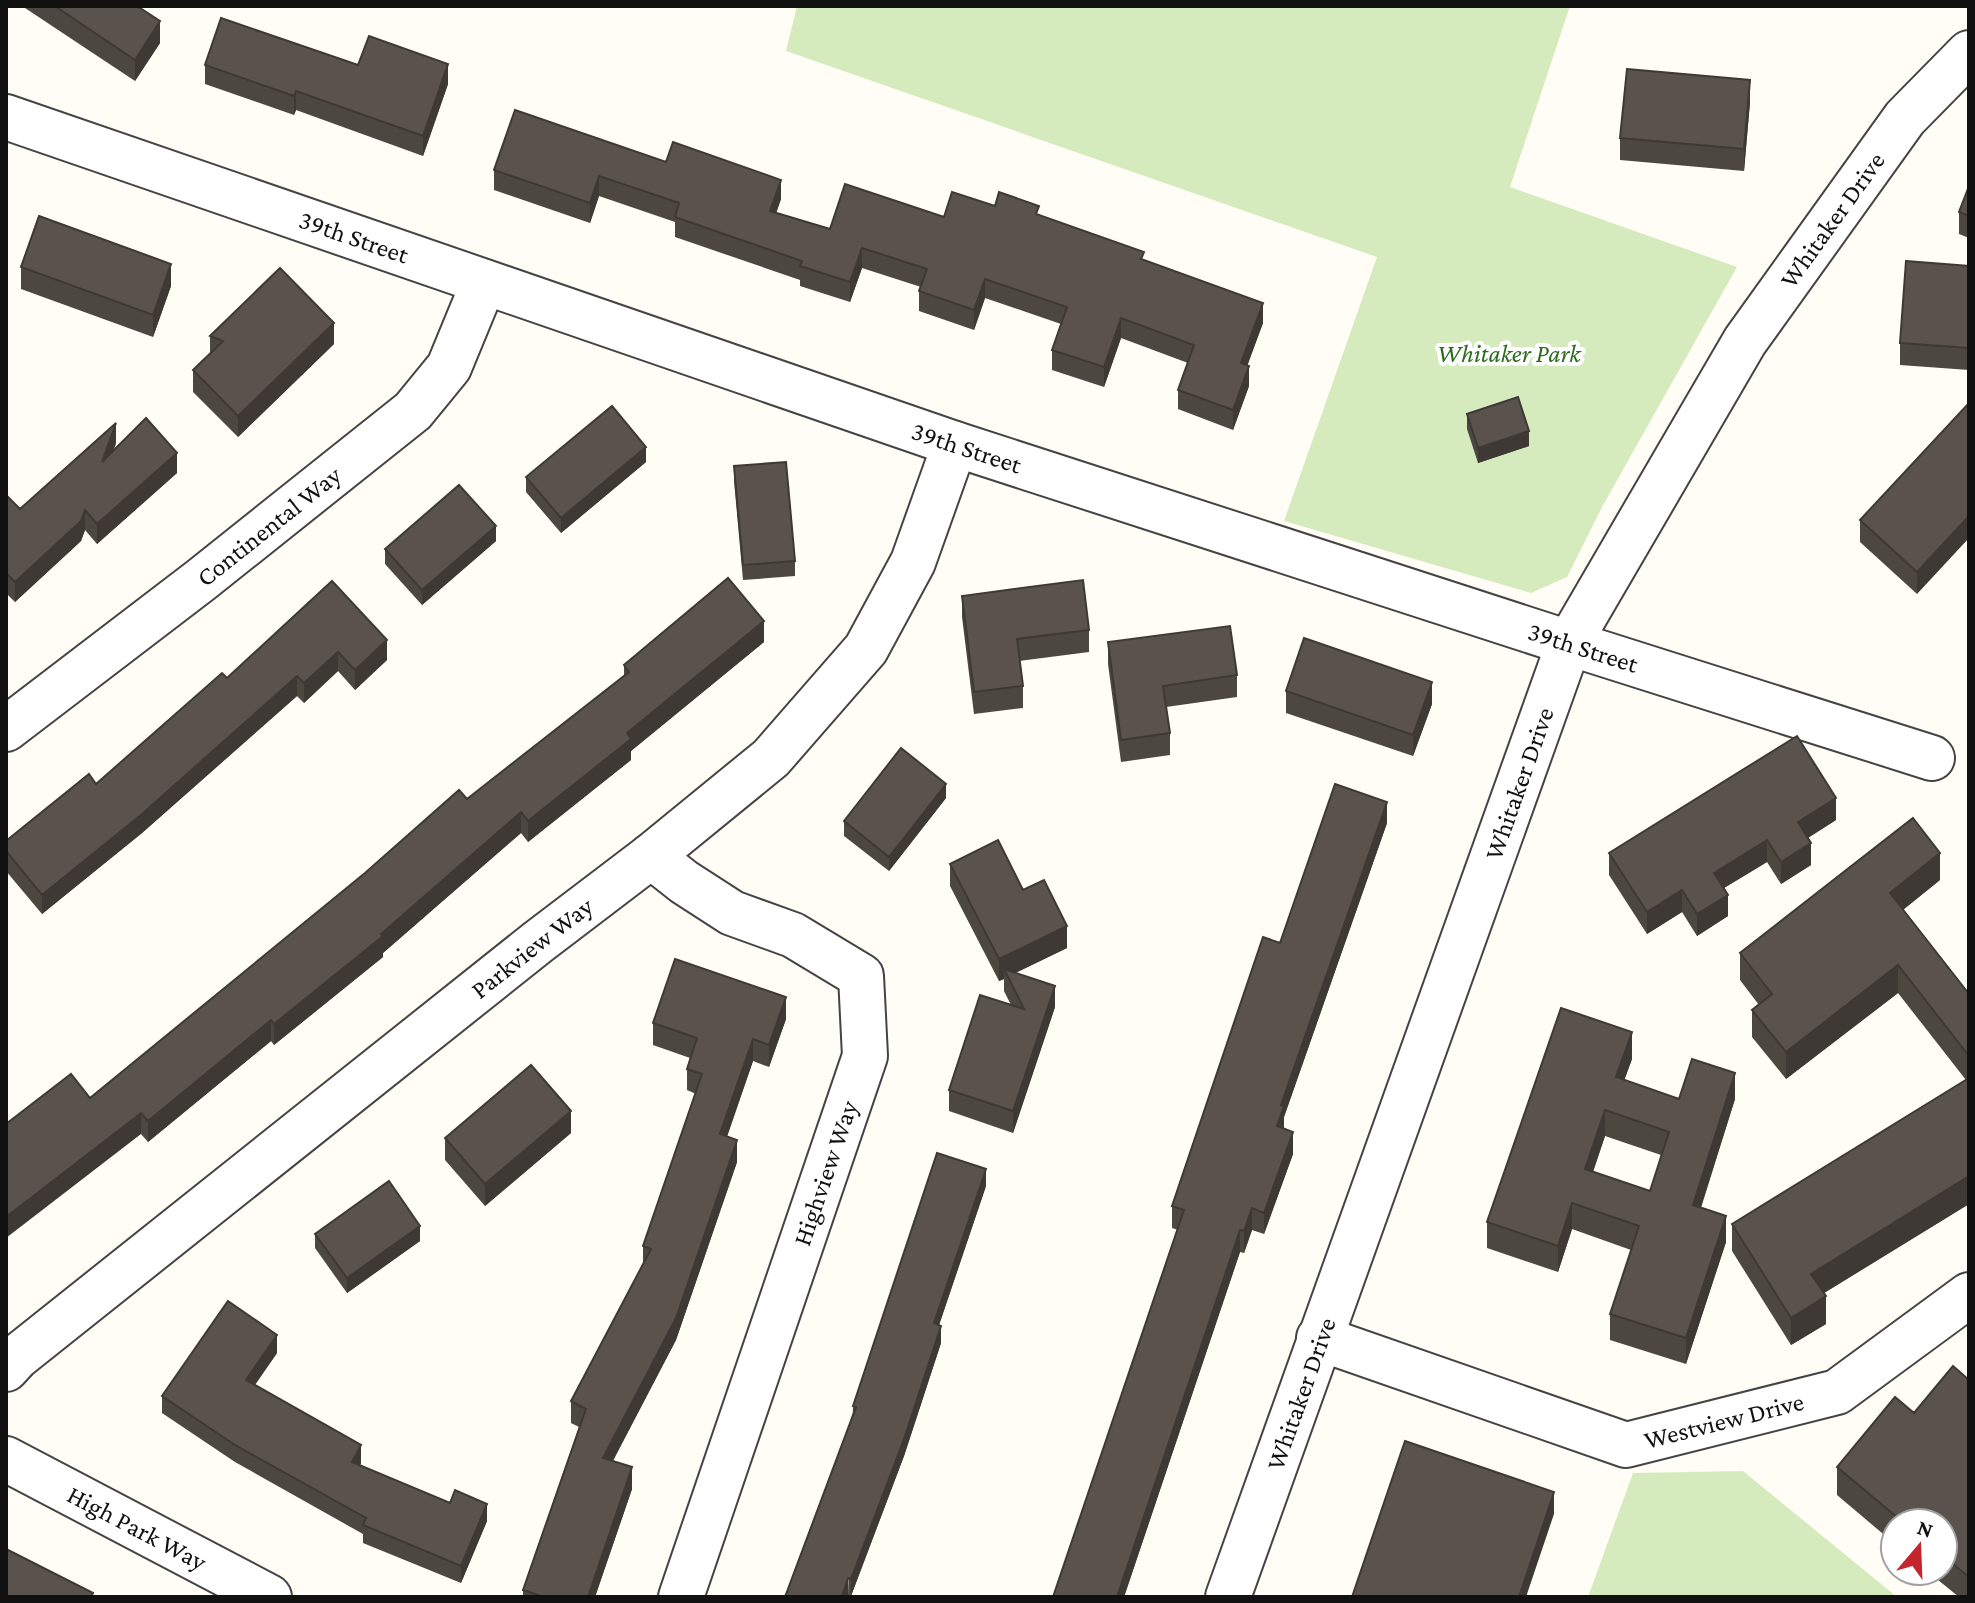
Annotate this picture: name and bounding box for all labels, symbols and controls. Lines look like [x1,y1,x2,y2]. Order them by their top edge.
street label: Whitaker Drive [1774,147,1891,293]
street label: 39th Street [295,205,413,270]
park label: Whitaker Park [1437,339,1582,368]
street label: 39th Street [908,416,1025,480]
street label: Continental Way [191,460,348,593]
street label: 39th Street [1524,617,1642,679]
street label: Whitaker Drive [1479,704,1560,864]
street label: Parkview Way [465,891,600,1005]
street label: Highview Way [787,1096,864,1249]
street label: Whitaker Drive [1261,1314,1342,1474]
street label: Westview Drive [1641,1387,1807,1455]
street label: High Park Way [62,1480,212,1577]
north arrow [1879,1507,1959,1587]
text: N [1914,1514,1937,1543]

